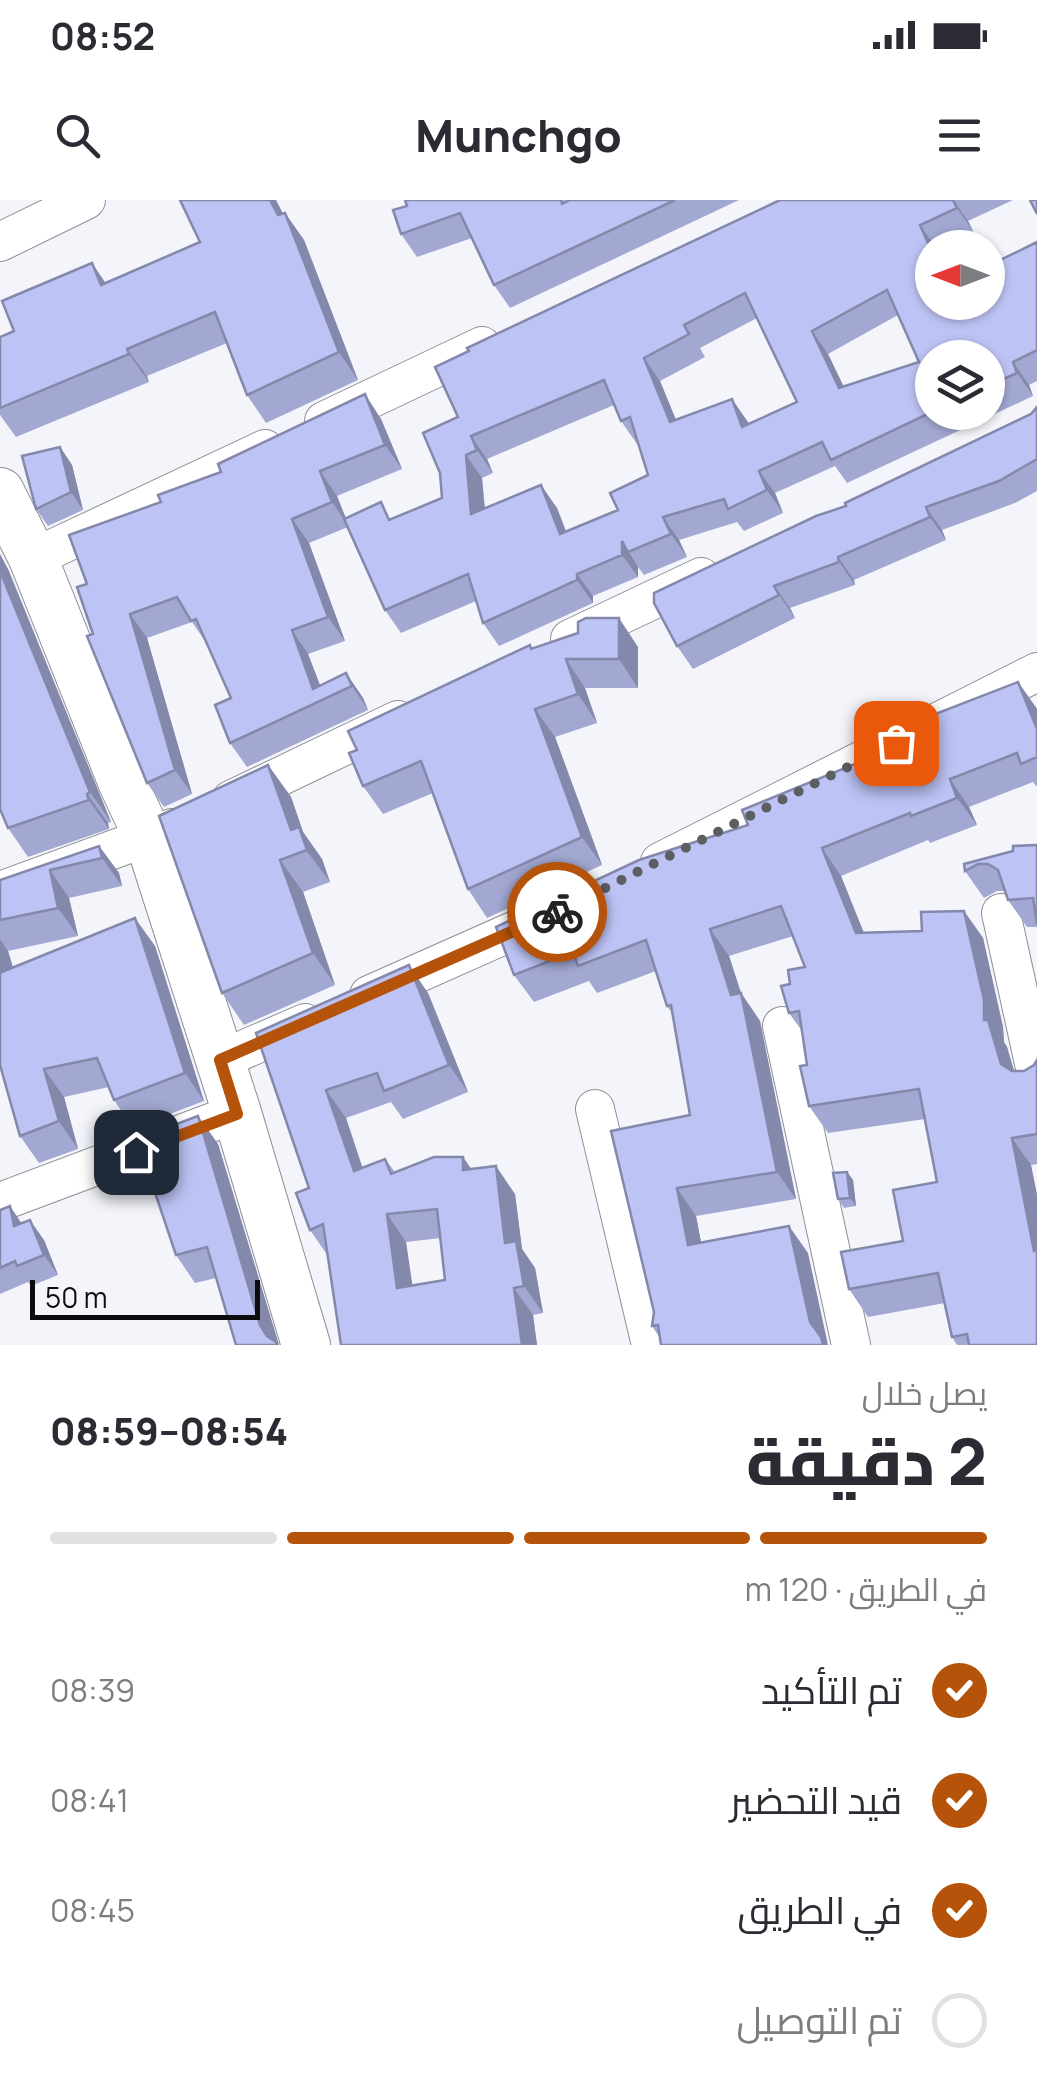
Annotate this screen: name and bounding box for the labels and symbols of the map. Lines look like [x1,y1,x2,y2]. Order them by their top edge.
north arrow [915,230,1005,320]
pin [854,701,939,786]
courier [507,862,607,962]
pin [94,1110,179,1195]
scale bar [30,1275,260,1320]

